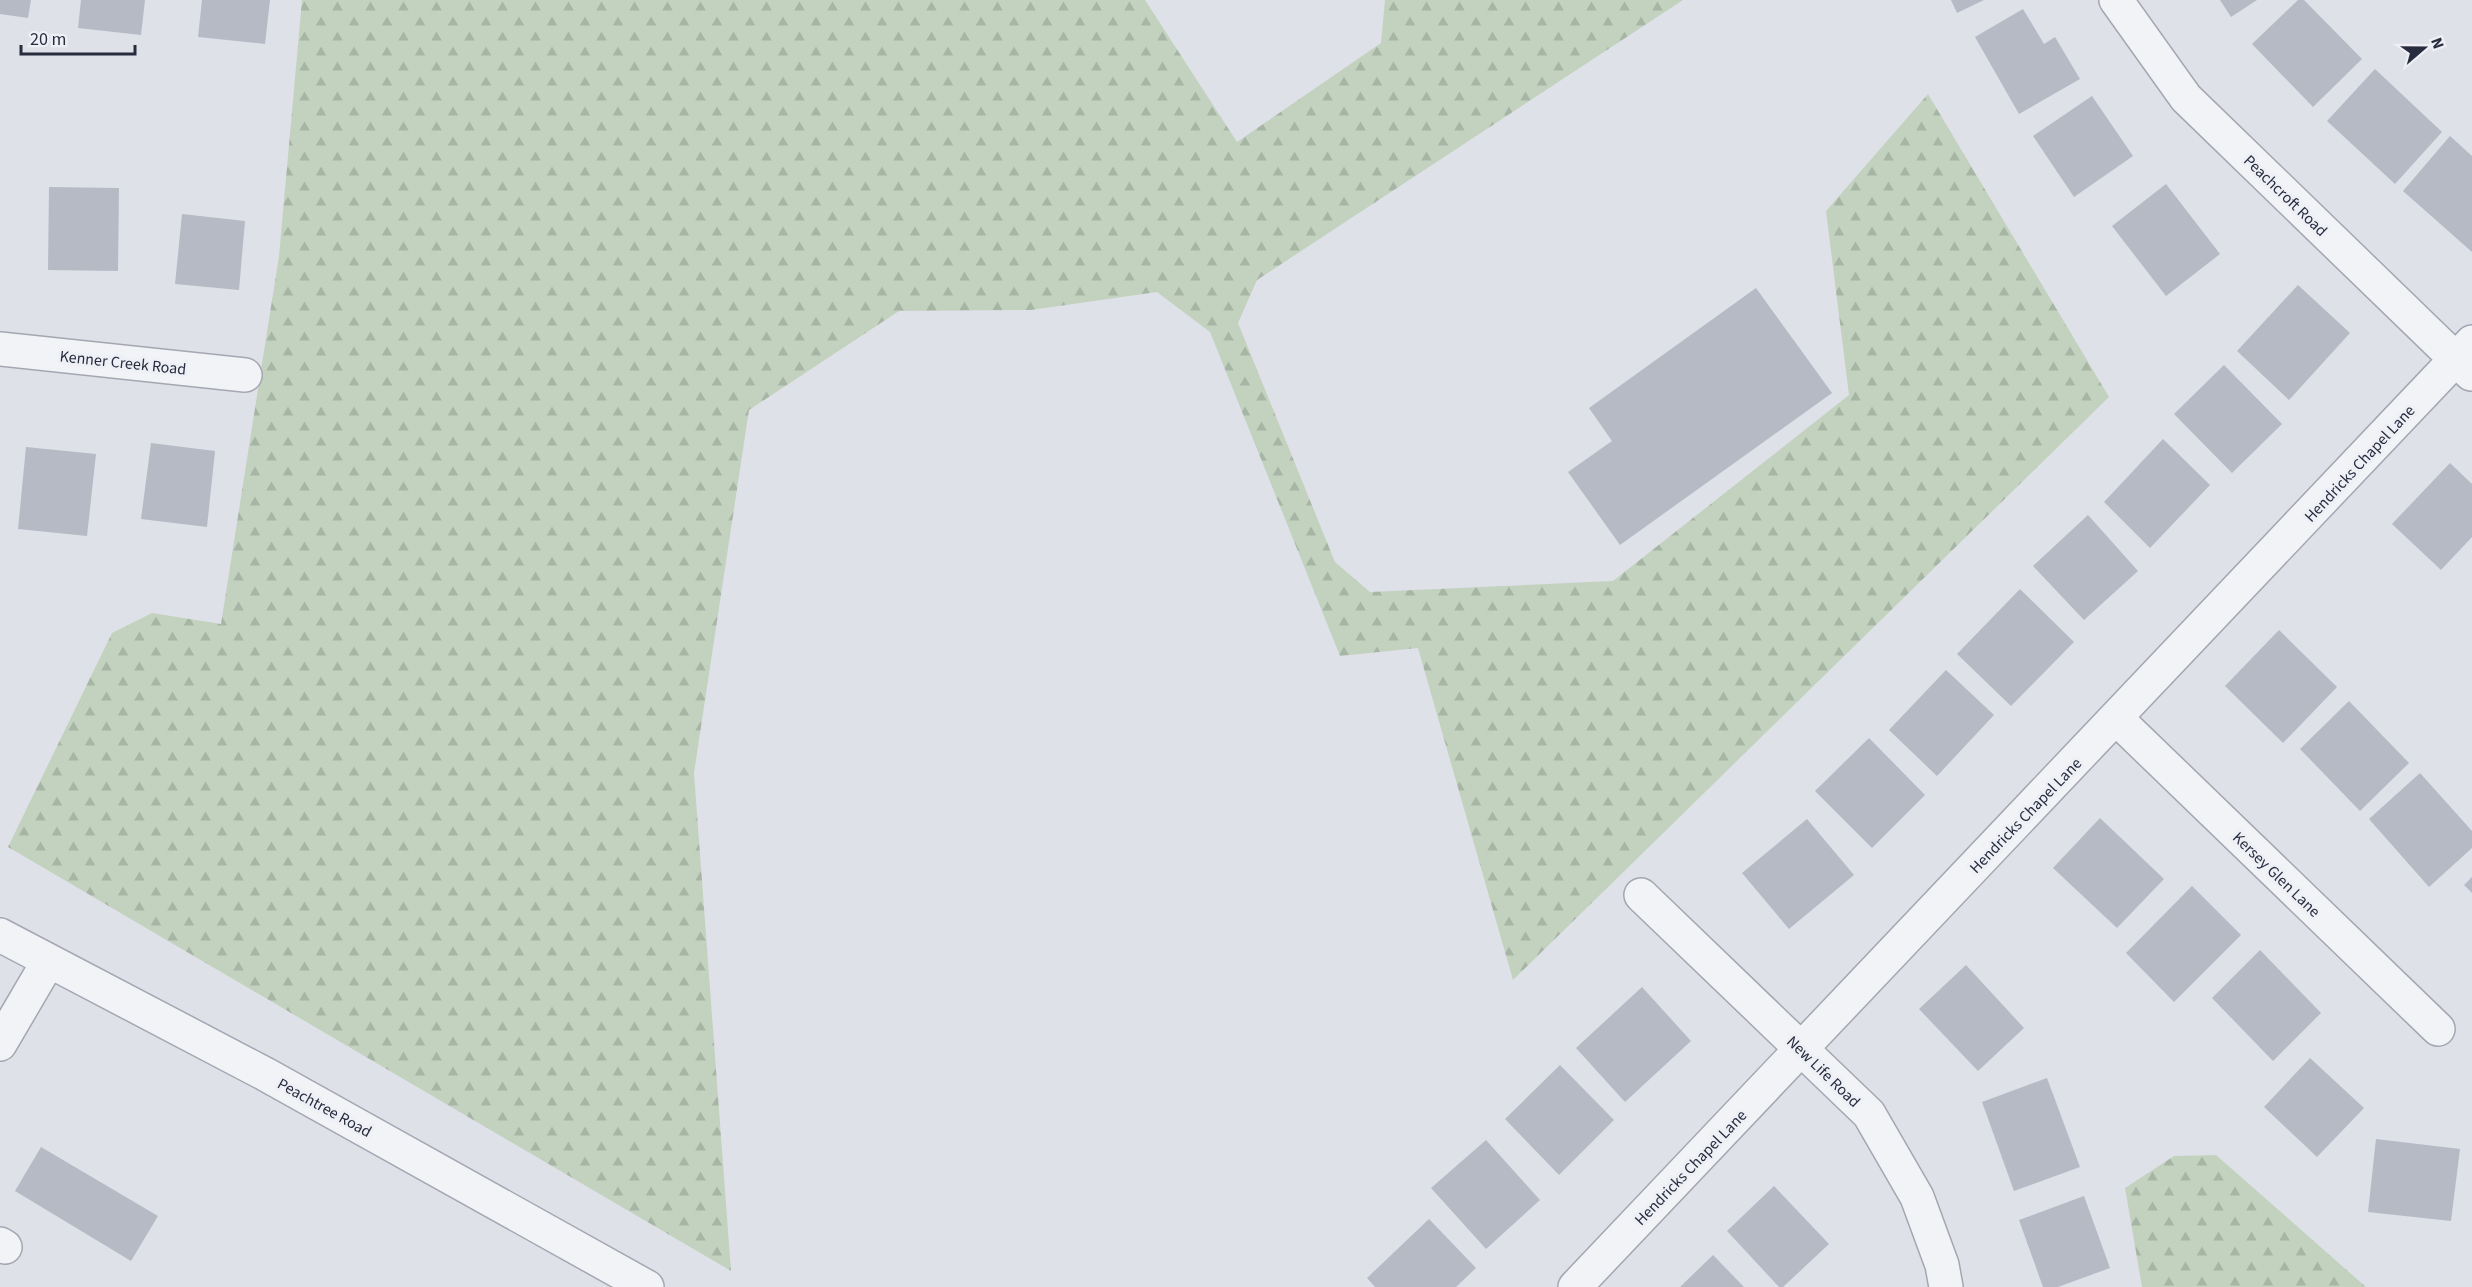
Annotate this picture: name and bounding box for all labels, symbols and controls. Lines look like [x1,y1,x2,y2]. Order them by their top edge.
scale bar [21,18,135,56]
north arrow [2394,18,2454,78]
text: 20 m [30,27,66,52]
text: N [2425,34,2449,52]
street label: Peachcroft Road [2239,150,2332,241]
street label: Kenner Creek Road [59,345,187,381]
street label: Hendricks Chapel Lane [2299,400,2420,527]
street label: Hendricks Chapel Lane [1965,753,2087,878]
street label: Kersey Glen Lane [2228,827,2325,922]
street label: New Life Road [1782,1031,1865,1113]
street label: Peachtree Road [273,1073,376,1143]
street label: Hendricks Chapel Lane [1630,1105,1752,1230]

